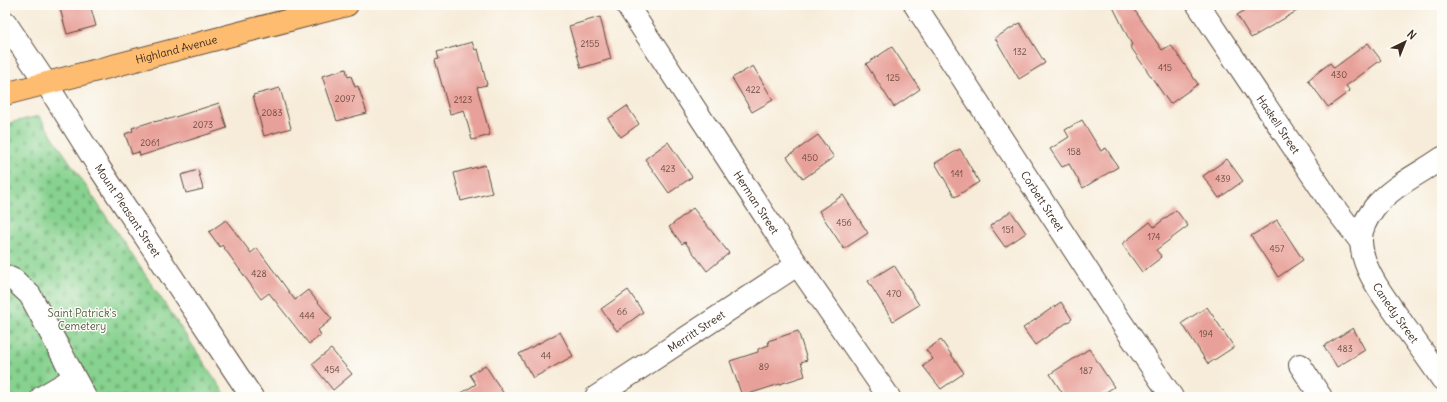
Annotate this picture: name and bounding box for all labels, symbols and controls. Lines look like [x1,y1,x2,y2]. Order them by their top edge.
north arrow [1385,22,1425,62]
text: N [1404,27,1419,42]
street label: Highland Avenue [134,32,219,67]
house number: 2155 [581,38,599,49]
house number: 132 [1013,46,1027,57]
house number: 415 [1158,62,1172,73]
house number: 430 [1331,69,1347,80]
house number: 125 [886,72,900,83]
house number: 422 [745,84,761,95]
house number: 2097 [335,93,356,104]
street label: Haskell Street [1254,93,1303,157]
house number: 2123 [454,94,472,105]
house number: 2083 [261,107,283,118]
house number: 2073 [193,119,213,130]
house number: 2061 [140,137,160,148]
house number: 158 [1067,146,1081,157]
house number: 450 [802,152,818,163]
street label: Mount Pleasant Street [92,161,164,260]
house number: 423 [660,163,676,174]
street label: Herman Street [730,168,782,237]
house number: 141 [951,168,963,179]
street label: Corbett Street [1018,168,1067,234]
house number: 439 [1215,173,1231,184]
house number: 456 [836,217,852,228]
house number: 151 [1002,224,1014,235]
house number: 174 [1148,231,1161,242]
house number: 457 [1270,243,1285,254]
house number: 428 [251,268,267,279]
street label: Canedy Street [1370,280,1422,346]
house number: 470 [886,288,902,299]
park label: Saint Patrick's Cemetery [48,306,116,333]
house number: 66 [617,306,627,317]
street label: Merritt Street [665,307,728,355]
house number: 444 [299,310,315,321]
house number: 194 [1199,328,1213,339]
house number: 483 [1337,343,1353,354]
house number: 44 [541,350,551,361]
house number: 89 [759,361,769,372]
house number: 454 [324,364,340,375]
house number: 187 [1079,365,1093,376]

